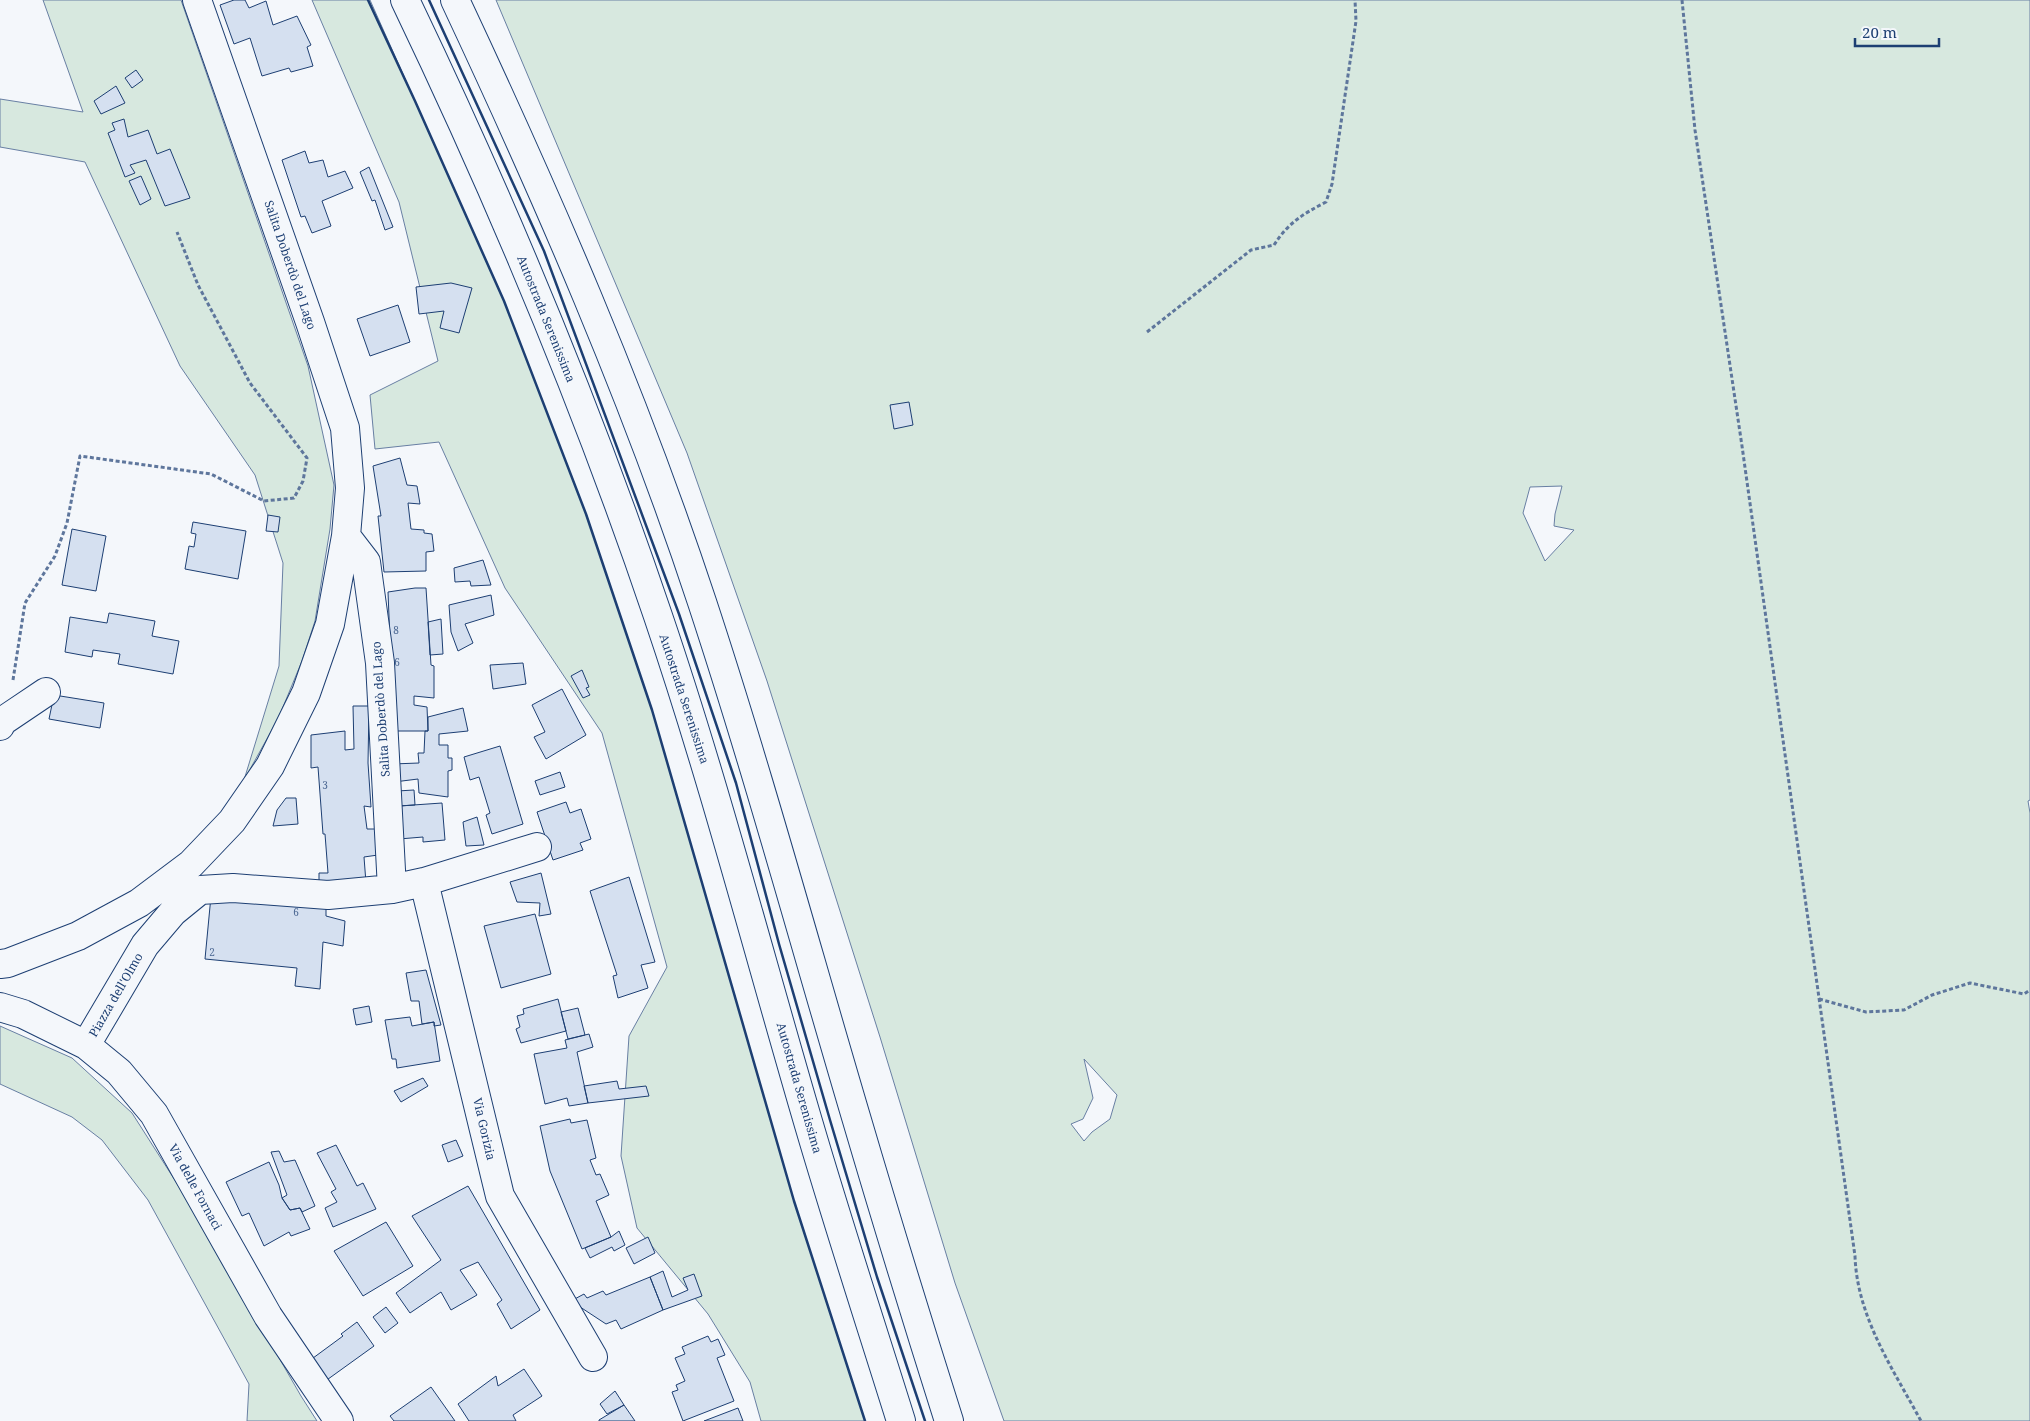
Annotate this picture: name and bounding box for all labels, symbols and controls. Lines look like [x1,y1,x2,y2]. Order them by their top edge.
scale bar [1855,15,1939,47]
text: 20 m [1862,22,1897,42]
street label: Salita Doberdò del Lago [260,198,321,332]
street label: Autostrada Serenissima [513,253,580,385]
house number: 8 [393,623,399,637]
street label: Autostrada Serenissima [655,632,714,766]
street label: Salita Doberdò del Lago [367,641,394,777]
house number: 6 [394,655,400,669]
house number: 3 [322,778,328,792]
house number: 6 [293,905,299,919]
house number: 2 [209,945,215,959]
street label: Piazza dell'Olmo [85,949,147,1040]
street label: Autostrada Serenissima [773,1020,826,1156]
street label: Via Gorizia [469,1096,500,1162]
street label: Via delle Fornaci [165,1141,226,1233]

